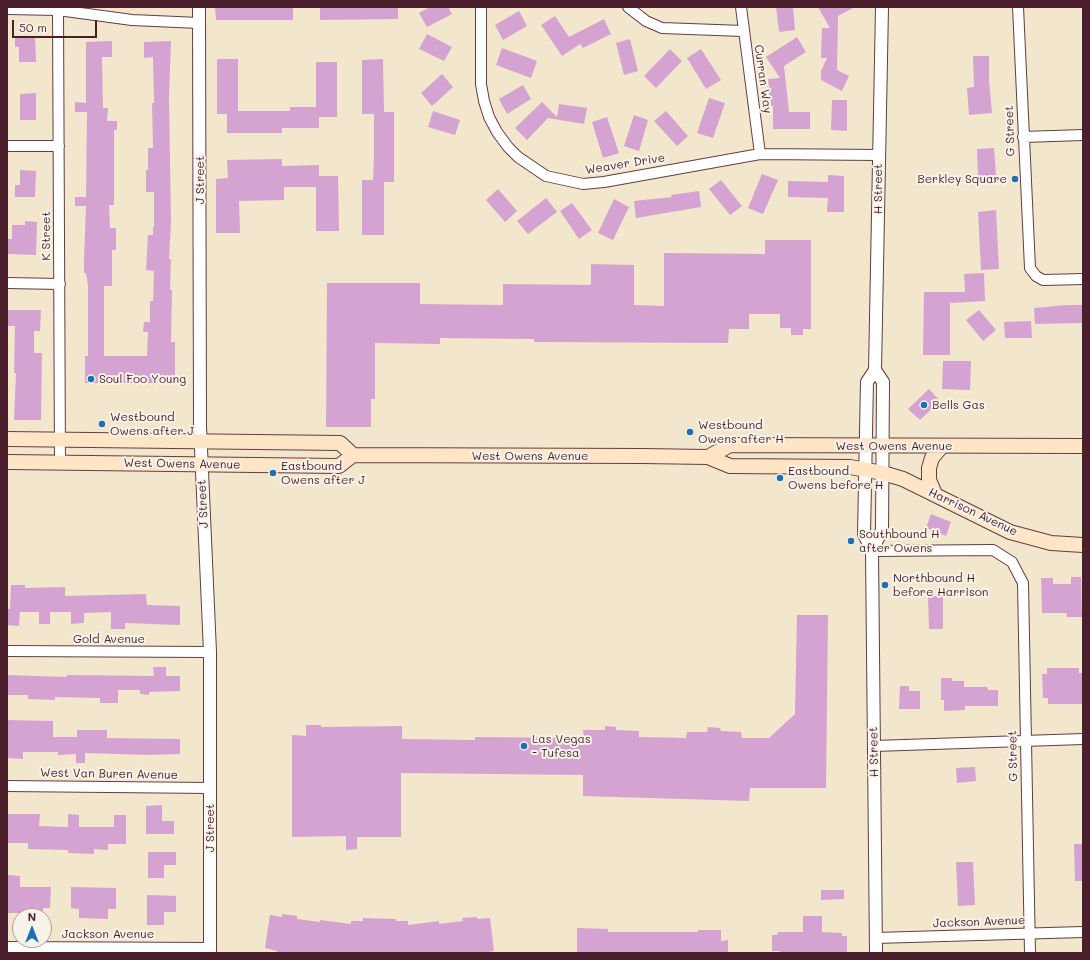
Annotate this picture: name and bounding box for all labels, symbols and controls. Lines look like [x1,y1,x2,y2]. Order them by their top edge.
scale bar [14,12,99,38]
text: 50 m [19,19,47,35]
street label: Curran Way [751,44,775,114]
street label: G Street [1002,105,1018,157]
street label: Weaver Drive [584,151,666,177]
street label: J Street [193,156,207,204]
street label: H Street [871,164,885,214]
place label: Berkley Square [917,172,1007,186]
marker: Berkley Square [1010,174,1020,184]
street label: K Street [39,211,53,261]
place label: Soul Foo Young [99,372,186,386]
marker: Soul Foo Young [86,374,96,384]
place label: Bells Gas [932,398,985,412]
marker: Bells Gas [919,400,929,410]
place label: Westbound Owens after J [110,410,194,438]
place label: Westbound Owens after H [698,418,784,446]
marker: Westbound Owens after J [97,419,107,429]
marker: Westbound Owens after H [685,427,695,437]
street label: West Owens Avenue [836,439,952,453]
street label: West Owens Avenue [472,449,588,463]
street label: West Owens Avenue [123,456,241,472]
place label: Eastbound Owens after J [281,459,365,487]
place label: Eastbound Owens before H [788,464,883,492]
marker: Eastbound Owens after J [268,468,278,478]
marker: Eastbound Owens before H [775,473,785,483]
street label: J Street [195,479,211,529]
street label: Harrison Avenue [926,485,1020,539]
place label: Southbound H after Owens [859,527,939,555]
marker: Southbound H after Owens [846,536,856,546]
place label: Northbound H before Harrison [893,571,988,599]
marker: Northbound H before Harrison [880,580,890,590]
street label: Gold Avenue [73,632,145,646]
street label: H Street [866,727,882,777]
street label: G Street [1005,730,1021,782]
place label: Las Vegas - Tufesa [532,732,591,760]
marker: Las Vegas - Tufesa [519,741,529,751]
street label: West Van Buren Avenue [40,766,178,782]
street label: J Street [203,804,217,852]
north arrow [12,908,52,948]
text: N [28,909,36,924]
street label: Jackson Avenue [933,913,1025,931]
street label: Jackson Avenue [62,927,154,941]

